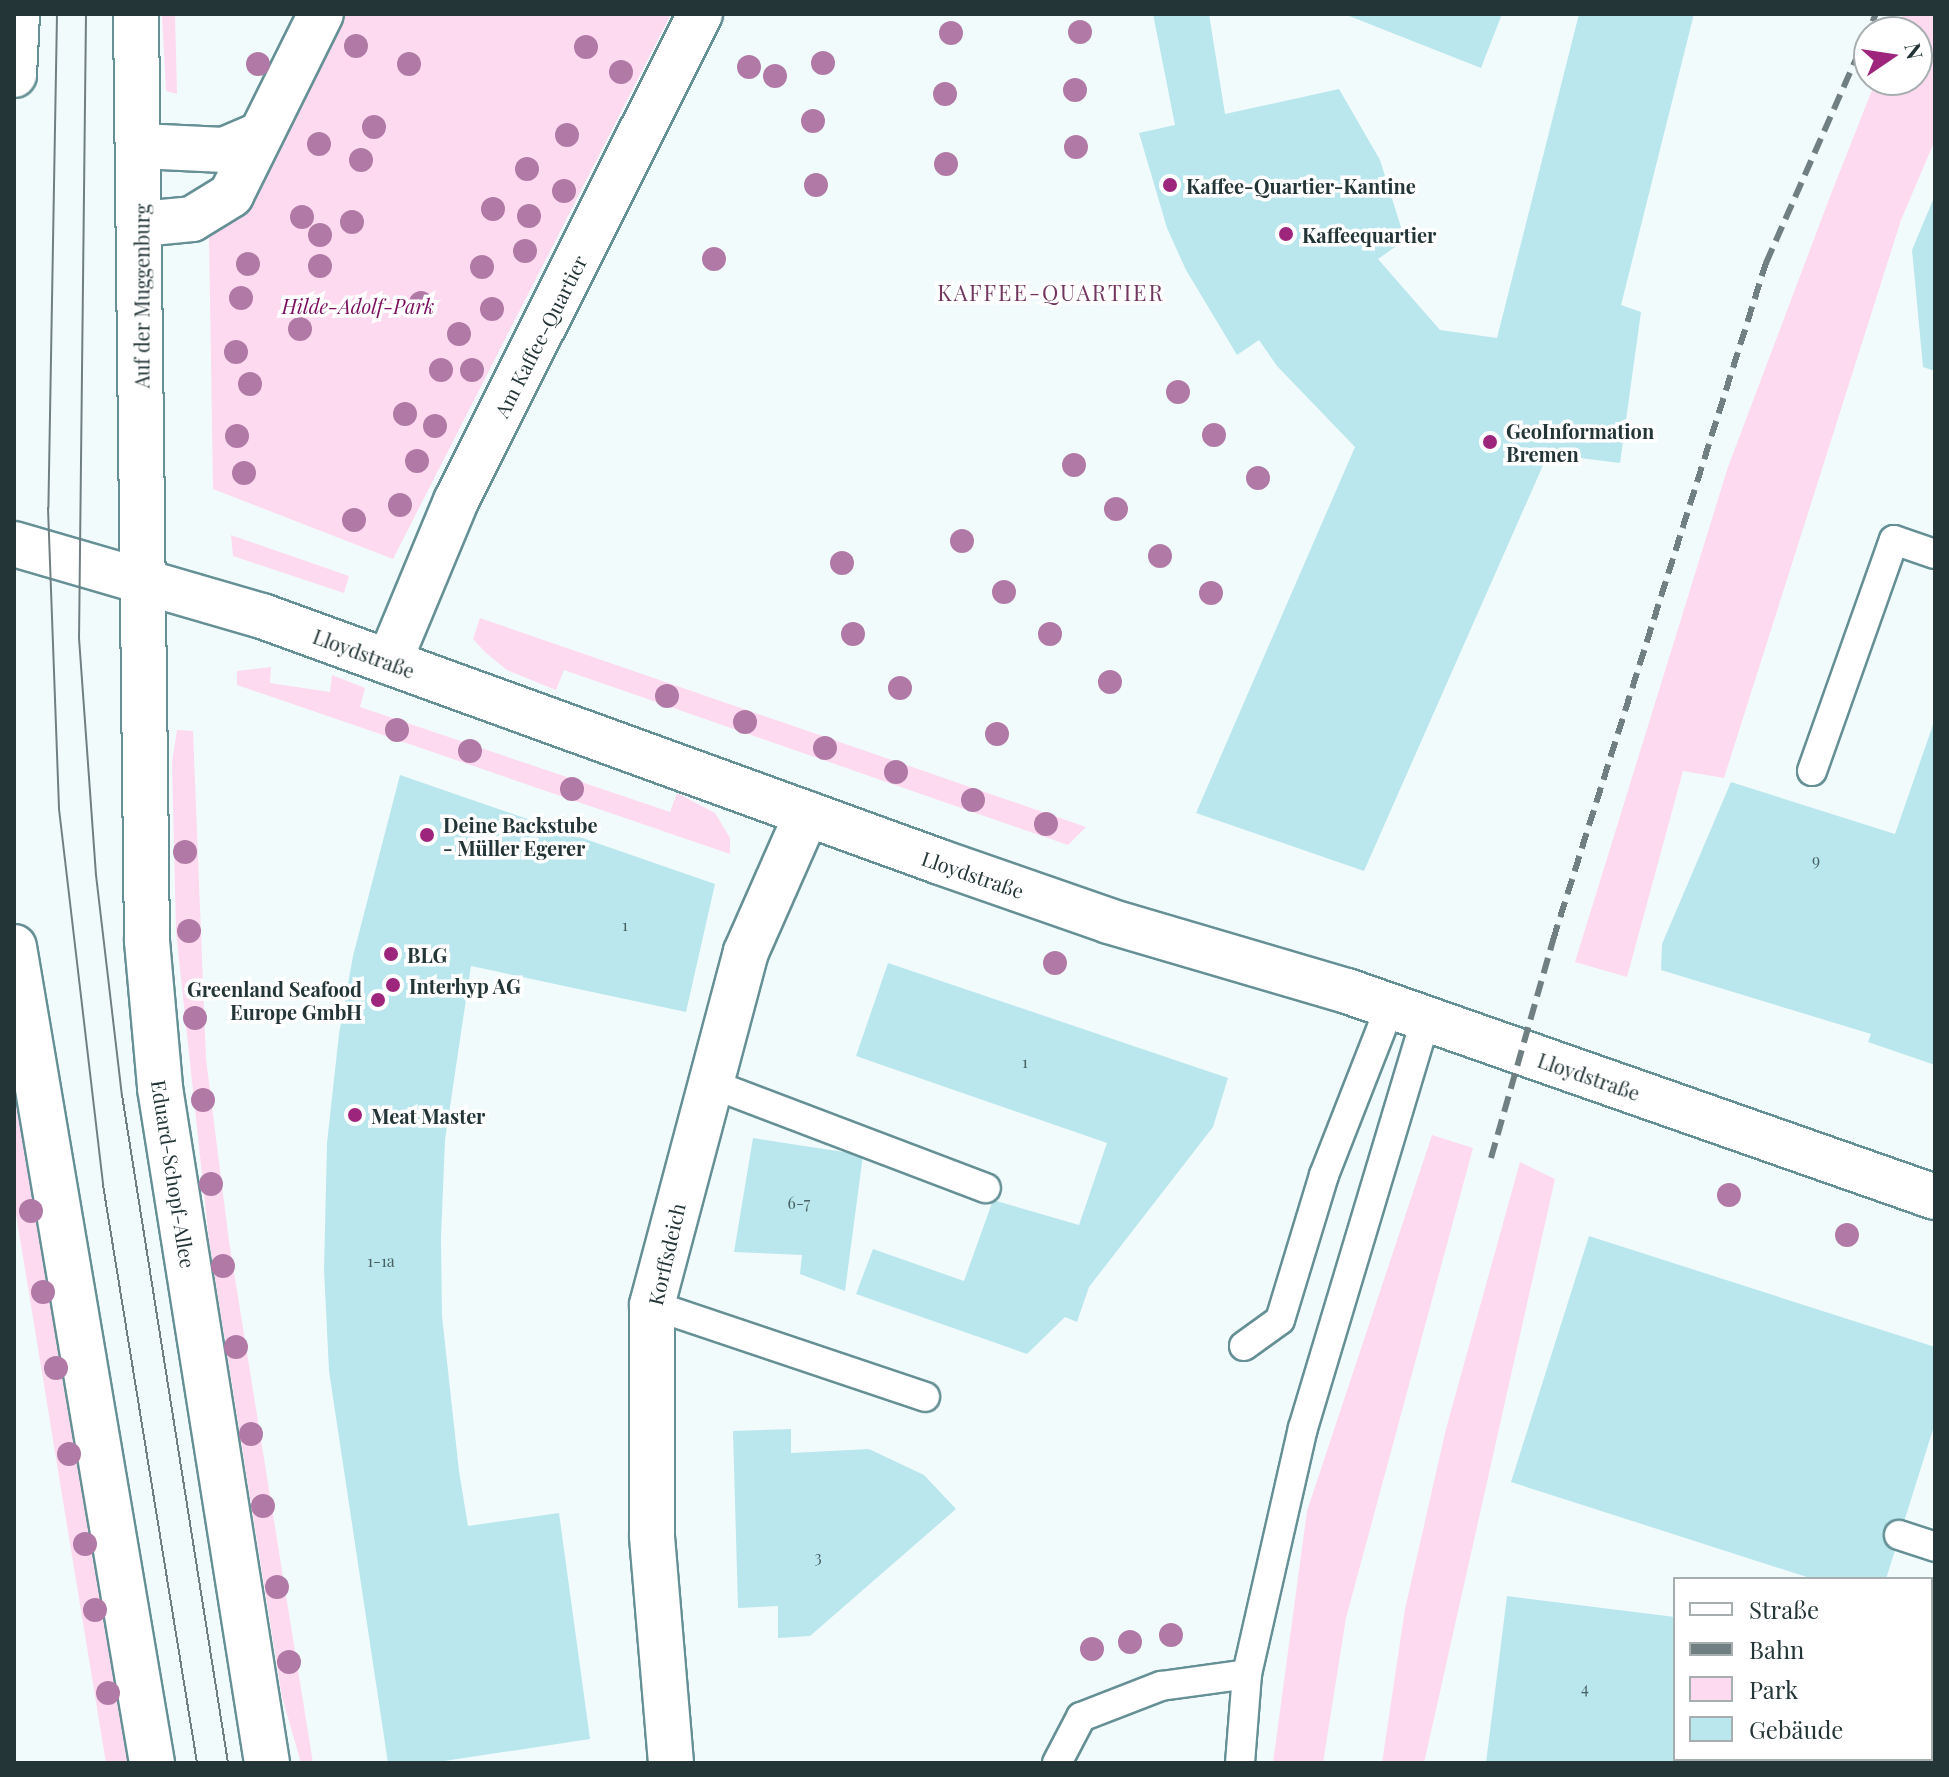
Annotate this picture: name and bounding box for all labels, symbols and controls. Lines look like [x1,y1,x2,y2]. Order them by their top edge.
north arrow [1853,16,1933,96]
text: N [1898,40,1931,62]
place label: Kaffee-Quartier-Kantine [1186,173,1416,197]
marker: Kaffee-Quartier-Kantine [1161,176,1179,194]
street label: Auf der Muggenburg [129,204,153,388]
place label: Kaffeequartier [1302,222,1436,246]
marker: Kaffeequartier [1277,225,1295,243]
street label: Am Kaffee-Quartier [489,251,591,421]
district label: KAFFEE-QUARTIER [937,280,1165,306]
park label: Hilde-Adolf-Park [282,293,434,317]
place label: GeoInformation Bremen [1506,418,1654,465]
marker: GeoInformation Bremen [1481,433,1499,451]
street label: Lloydstraße [310,624,418,682]
place label: Deine Backstube - Müller Egerer [443,812,598,859]
marker: Deine Backstube - Müller Egerer [418,826,436,844]
street label: Lloydstraße [919,845,1027,903]
house number: 9 [1812,850,1820,870]
house number: 1 [622,915,628,935]
place label: BLG [407,942,447,966]
marker: BLG [382,945,400,963]
place label: Interhyp AG [409,973,521,997]
place label: Greenland Seafood Europe GmbH [187,976,362,1023]
marker: Interhyp AG [384,976,402,994]
marker: Greenland Seafood Europe GmbH [369,991,387,1009]
street label: Lloydstraße [1535,1047,1643,1105]
house number: 1 [1022,1052,1028,1072]
street label: Eduard-Schopf-Allee [147,1078,201,1270]
place label: Meat Master [371,1103,486,1127]
marker: Meat Master [346,1106,364,1124]
house number: 6-7 [788,1193,810,1213]
street label: Korffsdeich [643,1201,689,1307]
house number: 1-1a [367,1251,395,1271]
house number: 3 [814,1547,822,1567]
legend [1673,1577,1933,1761]
text: Straße [1749,1593,1819,1625]
text: Bahn [1749,1633,1804,1665]
text: Park [1749,1673,1798,1705]
house number: 4 [1581,1678,1589,1698]
text: Gebäude [1749,1713,1844,1745]

